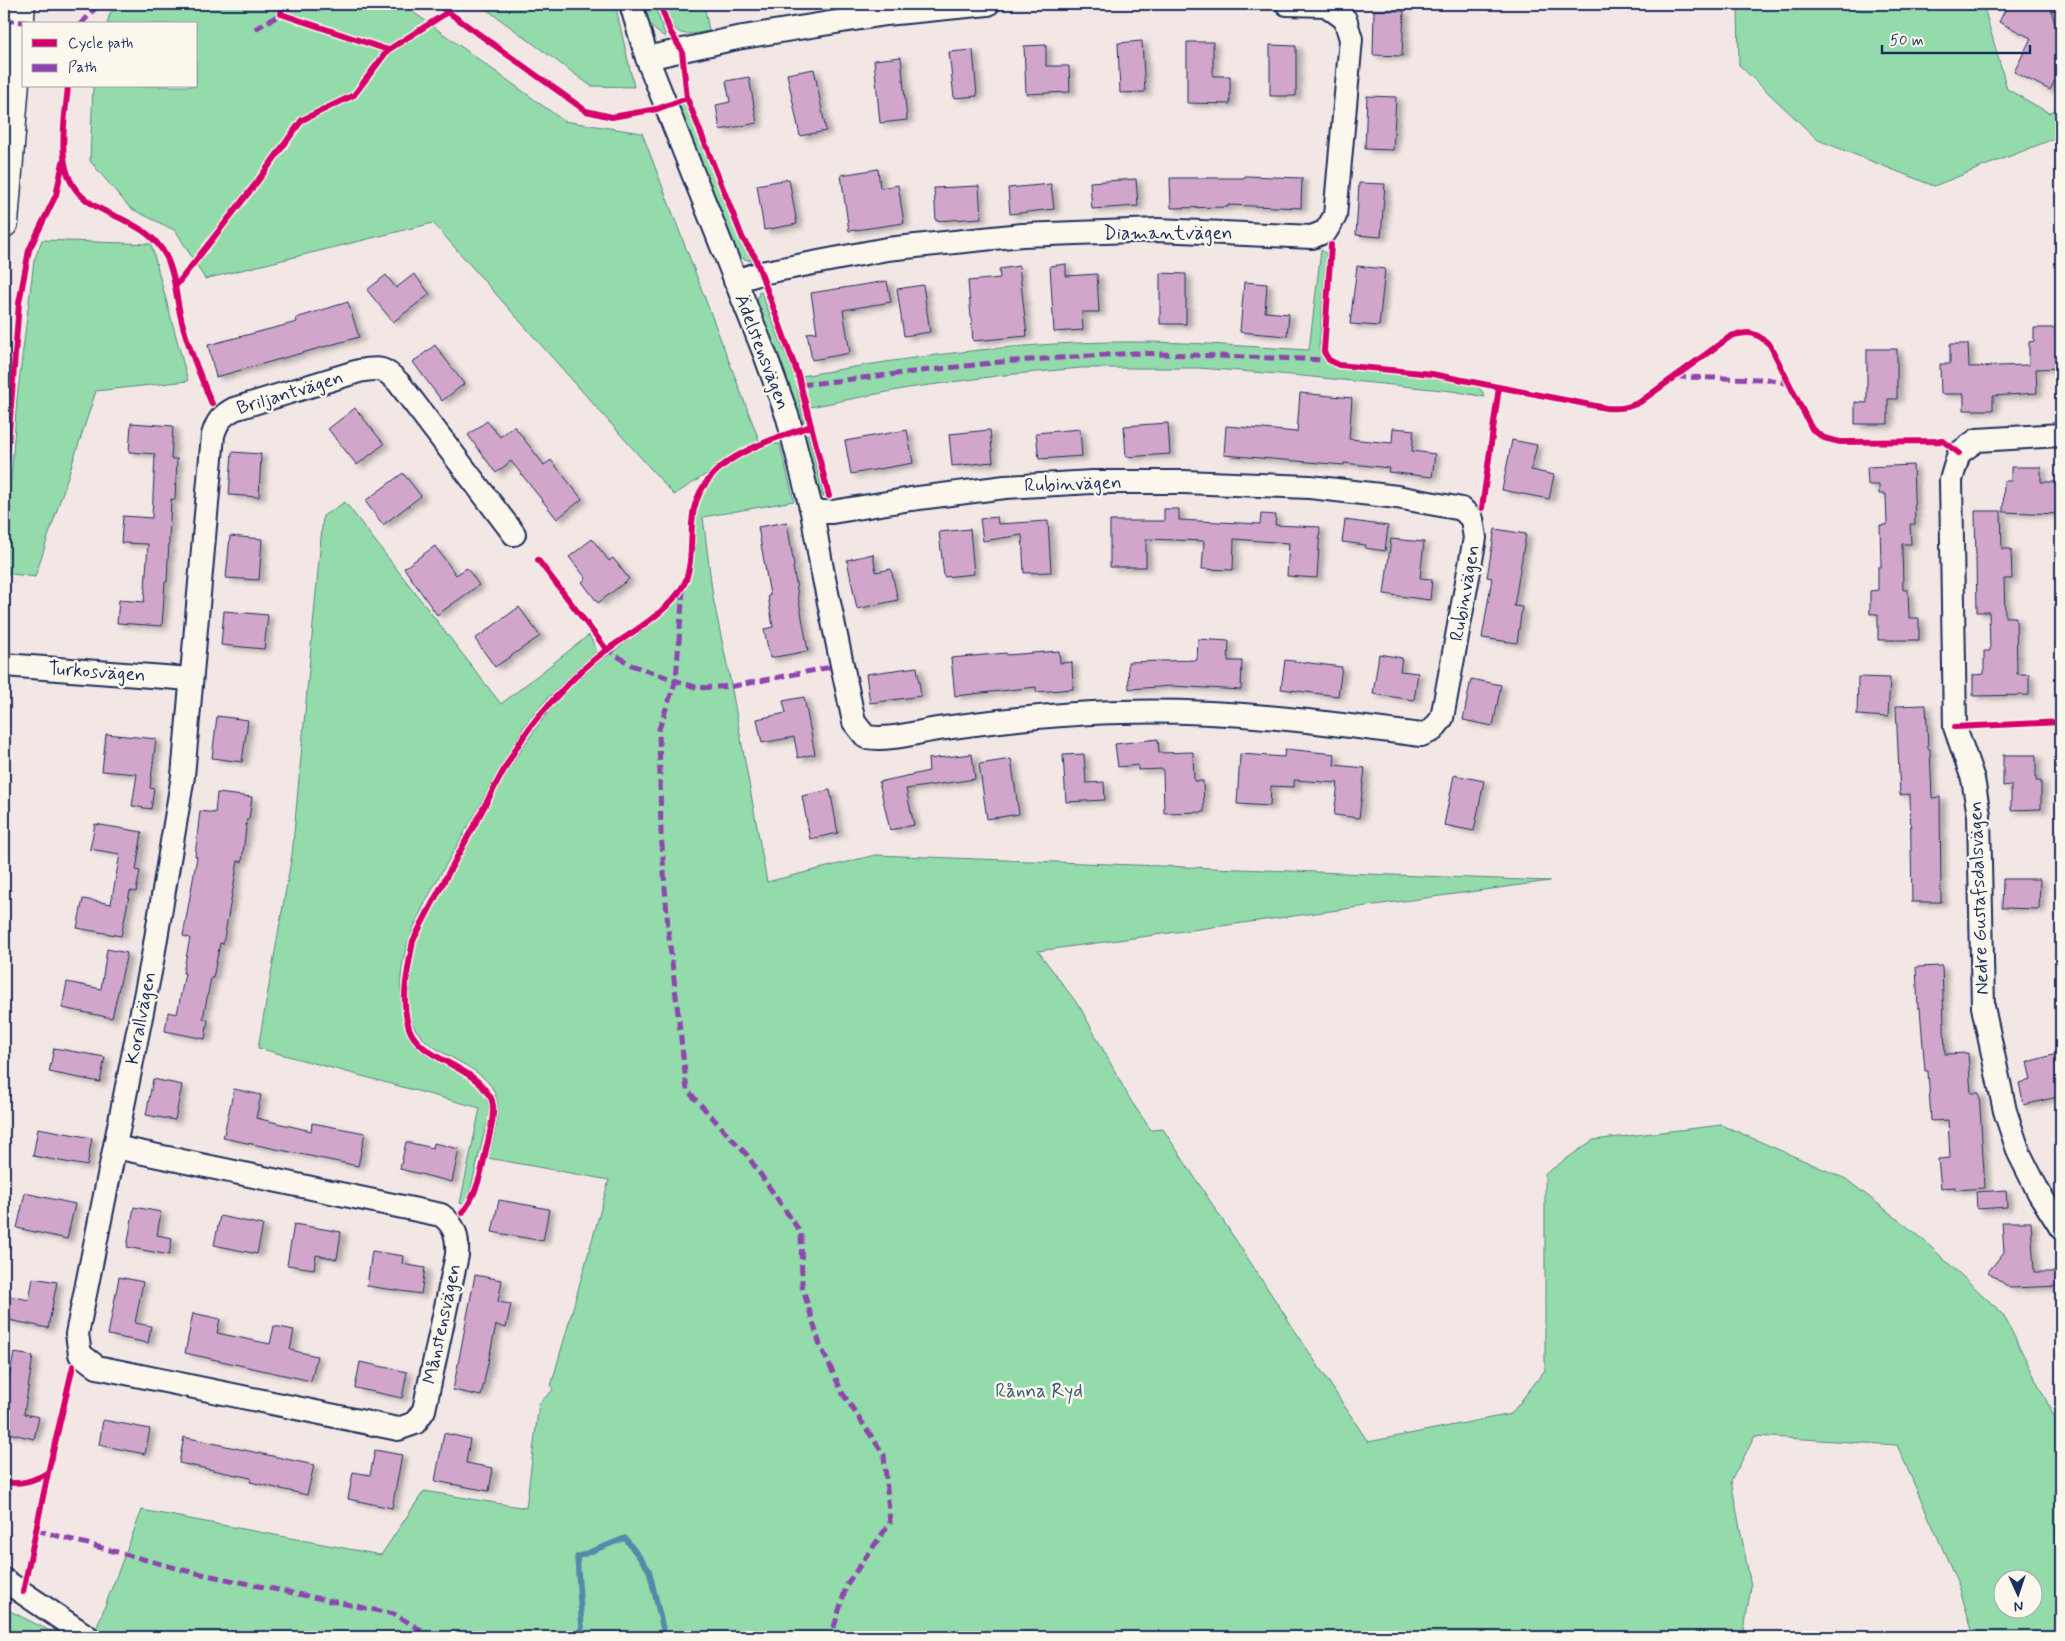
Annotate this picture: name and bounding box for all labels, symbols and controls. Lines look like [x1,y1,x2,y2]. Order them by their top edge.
legend [22,22,198,88]
scale bar [1882,22,2030,54]
text: 50 m [1890,31,1924,51]
text: Cycle path [68,34,133,54]
text: Path [68,58,97,78]
street label: Diamantvägen [1104,221,1232,247]
street label: Ädelstensvägen [728,291,795,414]
street label: Briljantvägen [234,365,347,422]
street label: Rubinvägen [1024,470,1122,499]
street label: Rubinvägen [1444,543,1487,643]
street label: Turkosvägen [47,656,147,689]
street label: Nedre Gustafsdalsvägen [1963,800,1996,995]
street label: Korallvägen [120,970,163,1067]
street label: Månstensvägen [417,1261,468,1387]
park label: Rånna Ryd [995,1379,1083,1405]
north arrow [1992,1568,2042,1618]
text: N [2013,1597,2024,1615]

